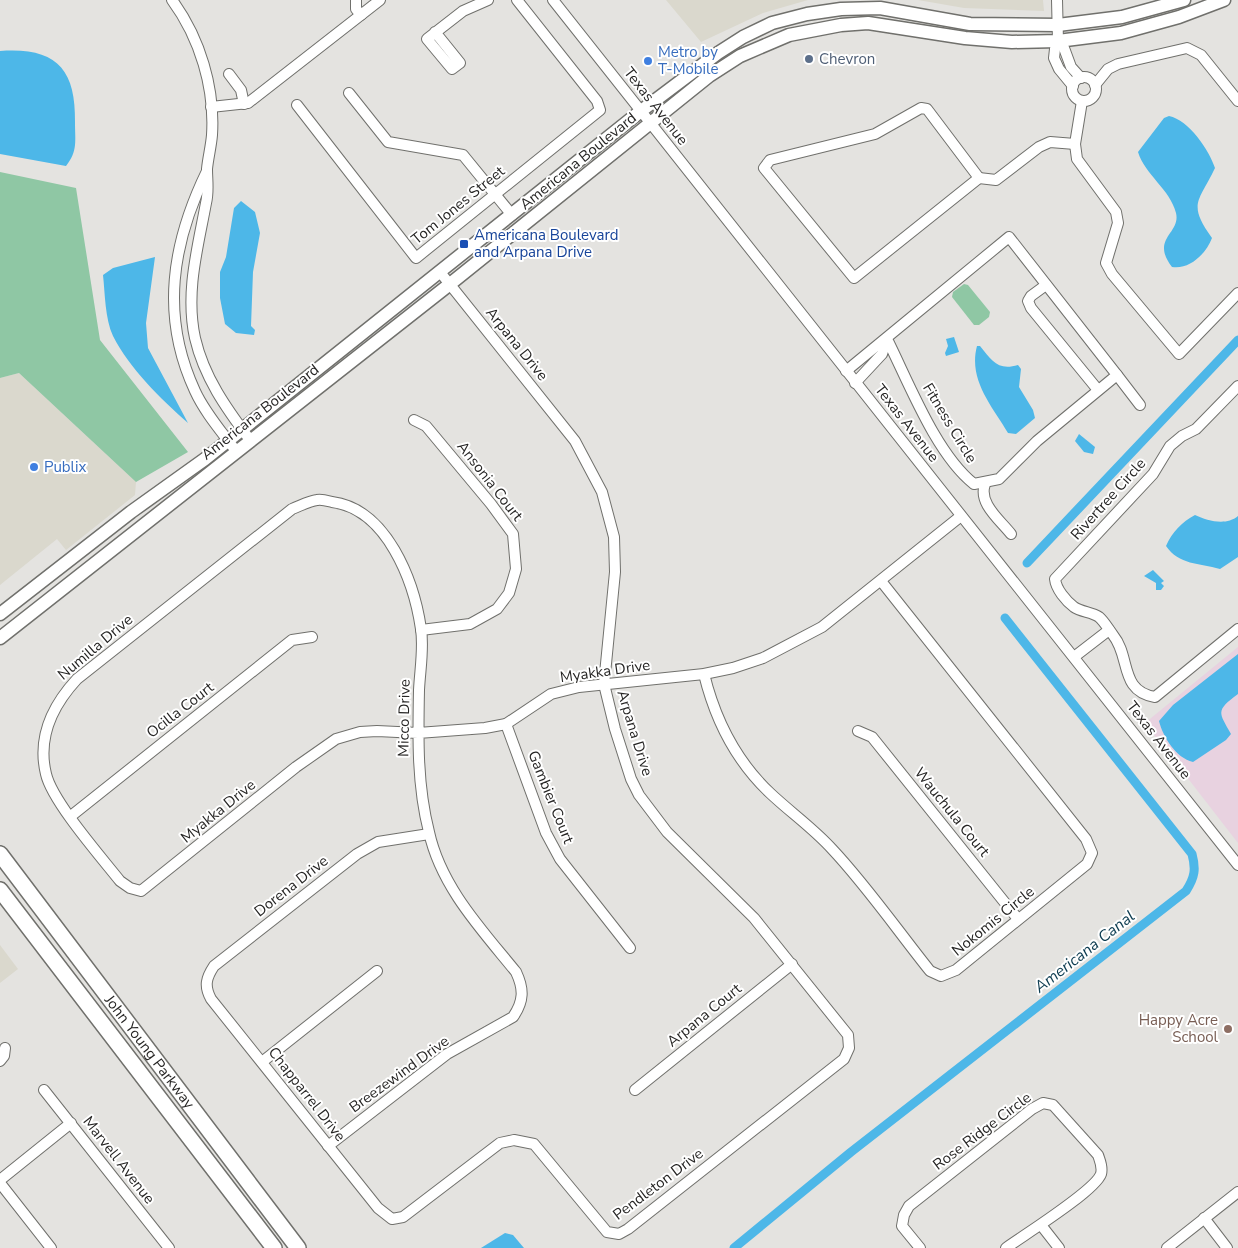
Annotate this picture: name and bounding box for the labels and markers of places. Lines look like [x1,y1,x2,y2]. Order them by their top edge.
place label: Metro by T-Mobile [658,42,718,79]
place label: Chevron [819,49,875,69]
marker: Chevron [803,53,815,65]
marker: Metro by T-Mobile [642,55,654,67]
place label: Americana Boulevard and Arpana Drive [474,225,618,262]
marker: Americana Boulevard and Arpana Drive [458,238,470,250]
place label: Publix [44,457,86,477]
marker: Publix [28,461,40,473]
place label: Happy Acre School [1139,1010,1219,1047]
marker: Happy Acre School [1222,1023,1234,1035]

